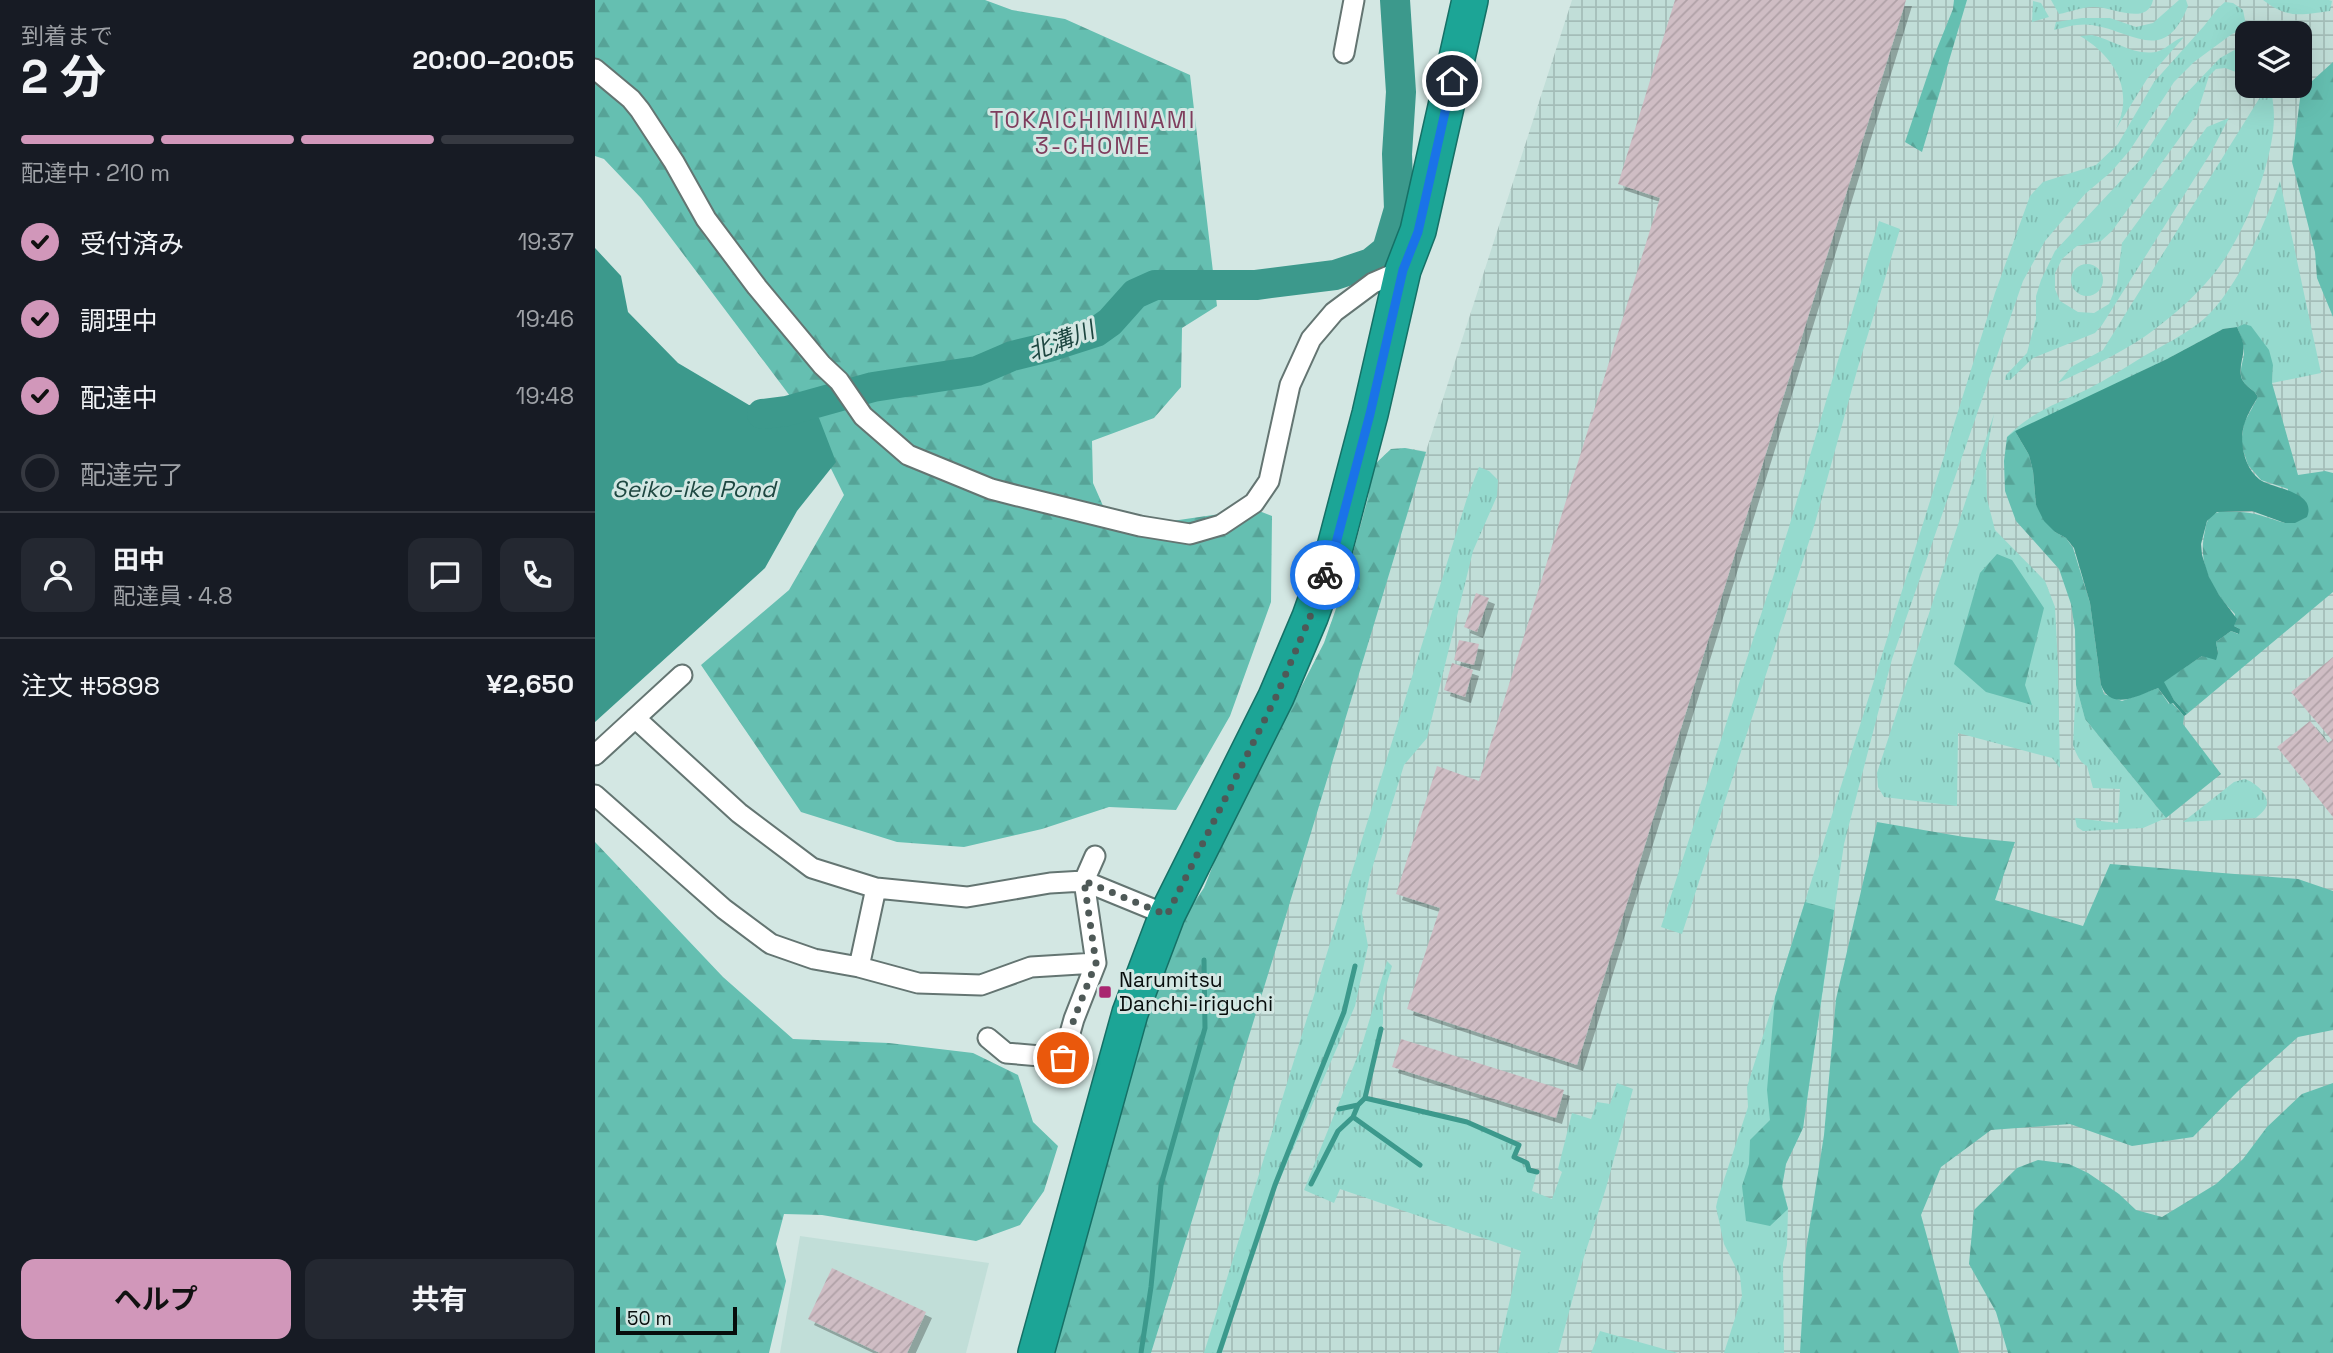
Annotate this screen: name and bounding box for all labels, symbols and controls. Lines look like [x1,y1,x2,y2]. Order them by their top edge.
text: 到着まで [21,21,113,51]
map controls [2235,21,2312,98]
button: layers [2235,21,2312,98]
text: 20:00–20:05 [413,43,574,77]
text: 2 分 [21,48,106,106]
pin [1422,51,1482,111]
icon: home [1433,62,1471,100]
district label: TOKAICHIMINAMI 3-CHOME [990,105,1196,161]
text: 配達中 · 210 m [21,158,170,188]
icon: check [21,223,59,261]
text: 受付済み [80,227,184,261]
text: 19:37 [518,227,574,257]
icon: check [21,300,59,338]
text: 調理中 [80,304,158,338]
text: 19:46 [516,304,574,334]
water label: 北溝川 [1023,314,1101,367]
icon: check [21,377,59,415]
text: 配達中 [80,381,158,415]
text: 19:48 [516,381,574,411]
text: 配達完了 [80,458,184,492]
water label: Seiko-ike Pond [612,474,778,504]
button: person [21,538,95,612]
button: chat [408,538,482,612]
button: phone [500,538,574,612]
courier [1290,540,1360,610]
text: 田中 [113,543,165,577]
icon: bike [1306,556,1344,594]
text: 配達員 · 4.8 [113,581,233,611]
text: ¥2,650 [487,667,574,701]
text: 注文 #5898 [21,669,160,703]
place label: Narumitsu Danchi-iriguchi [1119,966,1273,1017]
marker: Narumitsu Danchi-iriguchi [1097,984,1113,1000]
pin [1033,1028,1093,1088]
icon: bag [1044,1039,1082,1077]
button: ヘルプ [21,1259,291,1339]
button: 共有 [305,1259,574,1339]
scale bar [616,1304,737,1336]
text: 50 m [627,1306,672,1331]

